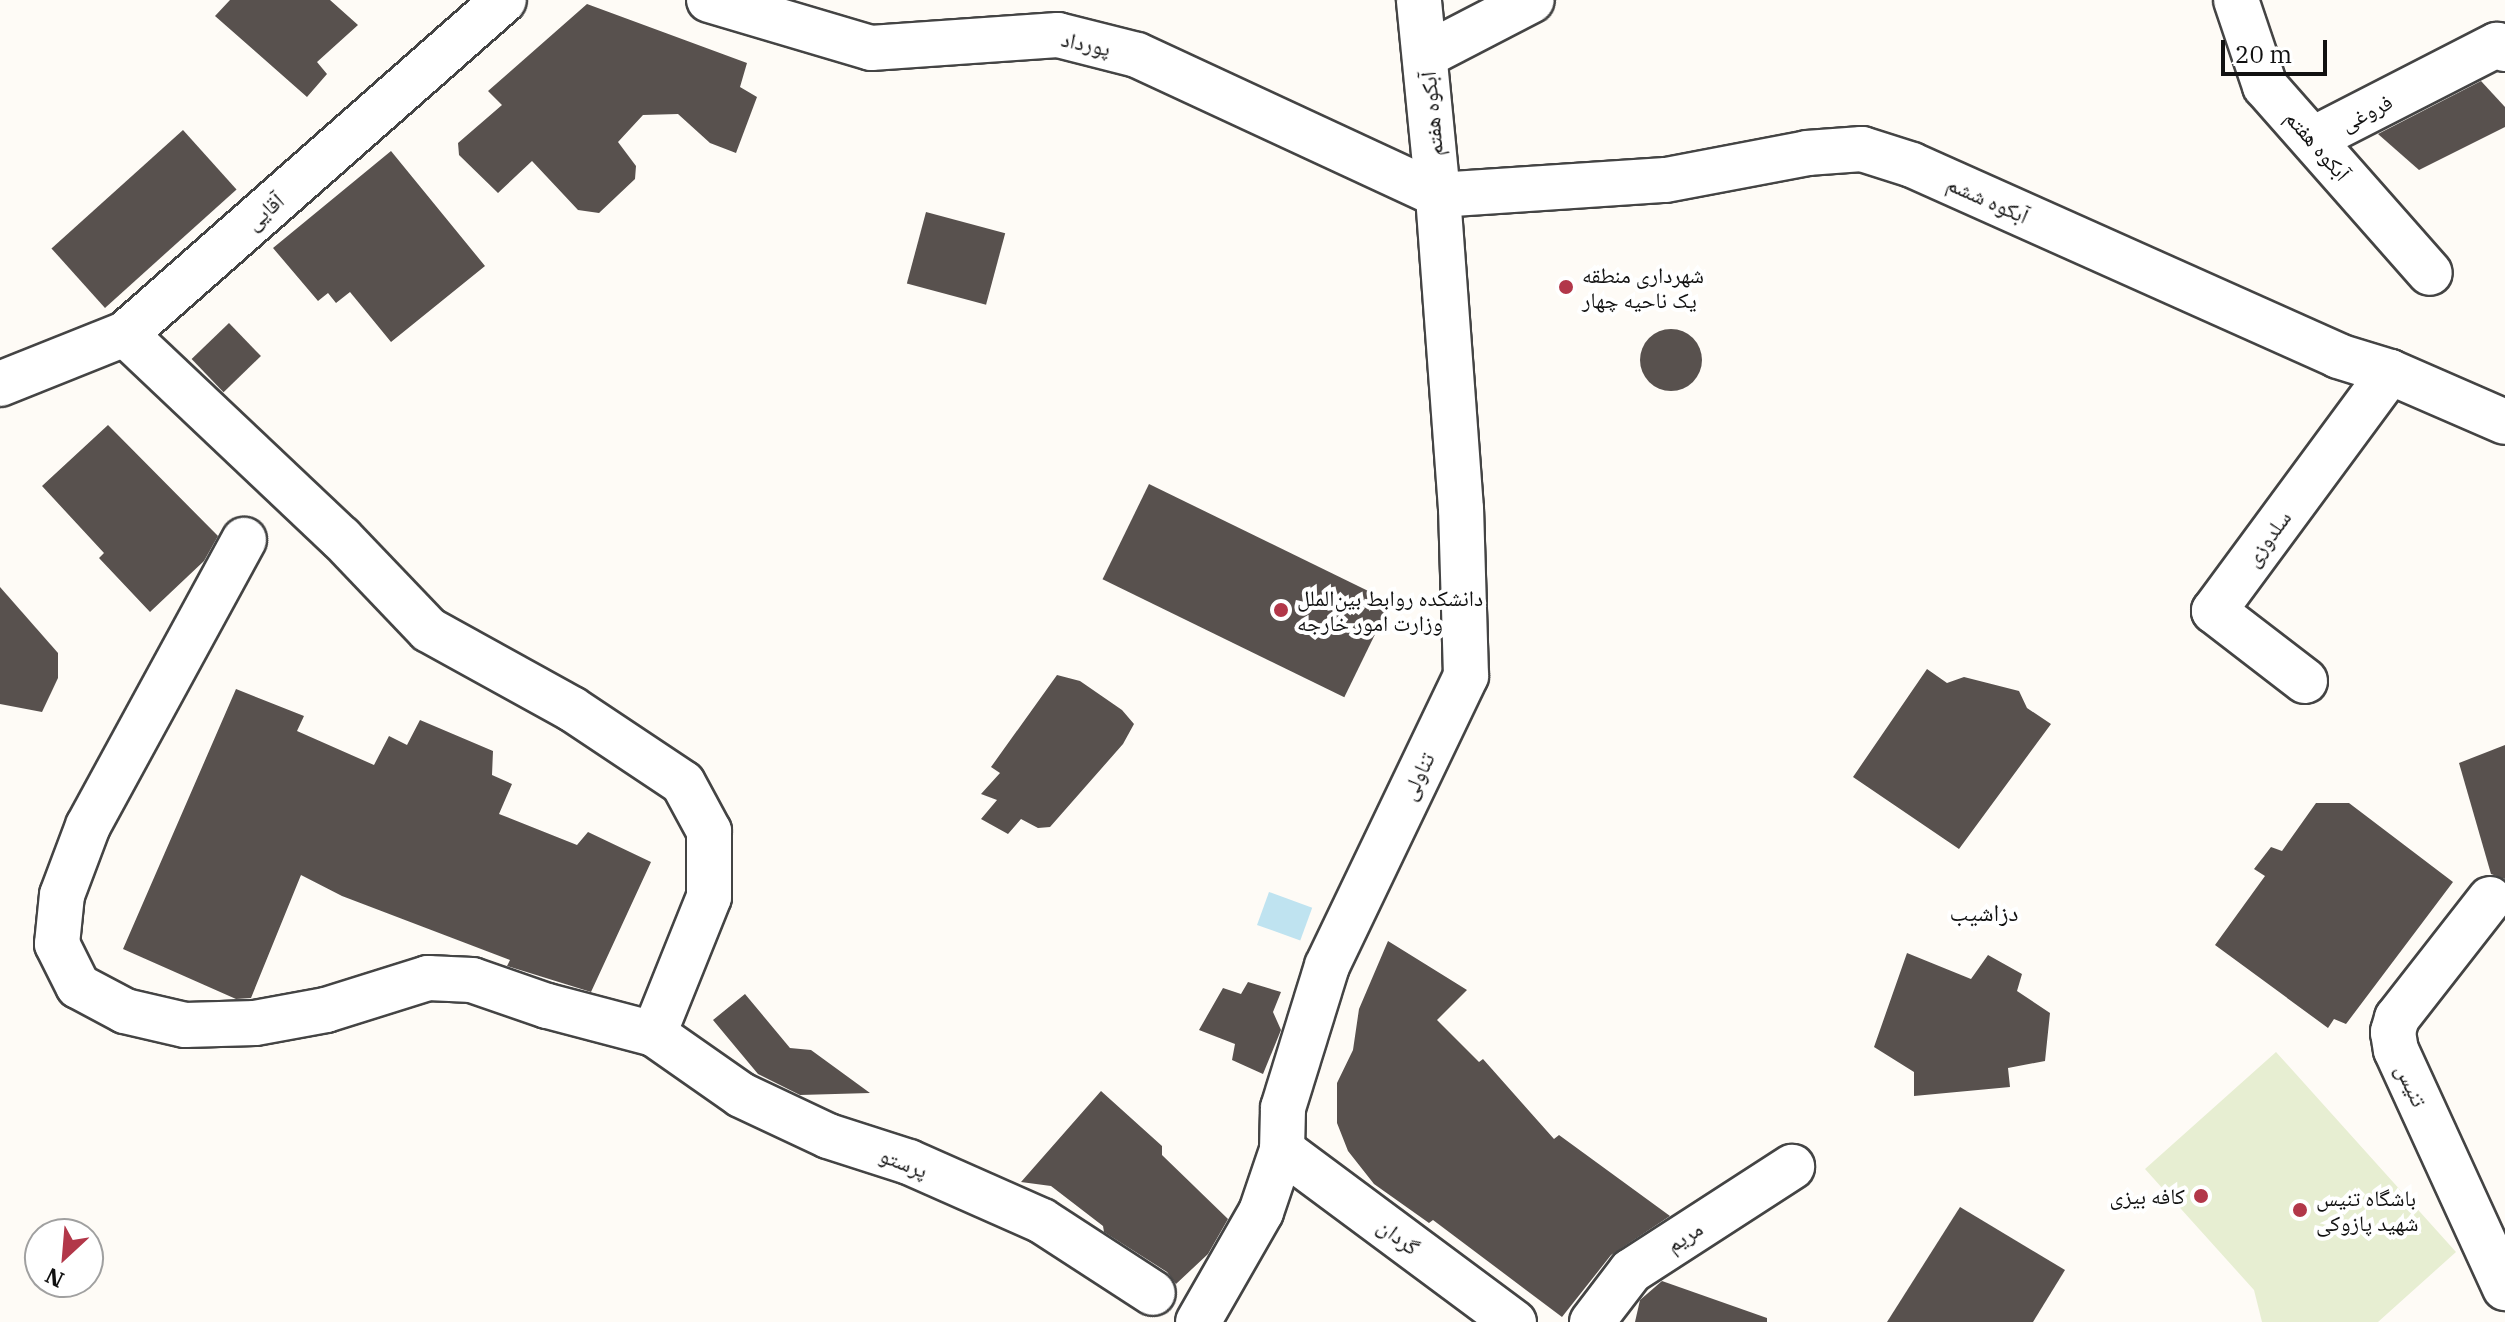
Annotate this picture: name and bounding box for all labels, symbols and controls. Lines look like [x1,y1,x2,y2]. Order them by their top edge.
scale bar [2225,24,2331,74]
street label: پورداد [1059,25,1113,61]
text: 20 m [2235,38,2292,70]
street label: آبکوه هفتم [1414,71,1448,157]
street label: فروغی [2336,88,2396,136]
street label: آبکوه هفتم [2280,104,2356,186]
street label: آبکوه ششم [1943,169,2033,229]
street label: آقایی [239,187,289,235]
place label: شهرداری منطقه یک ناحیه چهار [1582,261,1704,312]
marker: شهرداری منطقه یک ناحیه چهار [1557,278,1575,296]
street label: سلدوزی [2238,505,2296,571]
place label: دانشکده روابط بین‌الملل وزارت امور خارجه [1297,584,1483,636]
marker: دانشکده روابط بین‌الملل وزارت امور خارجه [1272,601,1290,619]
street label: تناولی [1394,748,1440,804]
district label: دزاشیب [1950,899,2018,927]
street label: تنیس [2391,1059,2433,1111]
street label: پرستو [876,1141,932,1183]
place label: کافه بیزی [2110,1183,2185,1209]
place label: باشگاه تنیس شهید پازوکی [2316,1184,2418,1236]
marker: کافه بیزی [2192,1187,2210,1205]
marker: باشگاه تنیس شهید پازوکی [2291,1201,2309,1219]
street label: گردان [1373,1212,1425,1260]
street label: مریم [1661,1215,1707,1257]
north arrow [24,1218,104,1298]
text: N [40,1261,68,1295]

